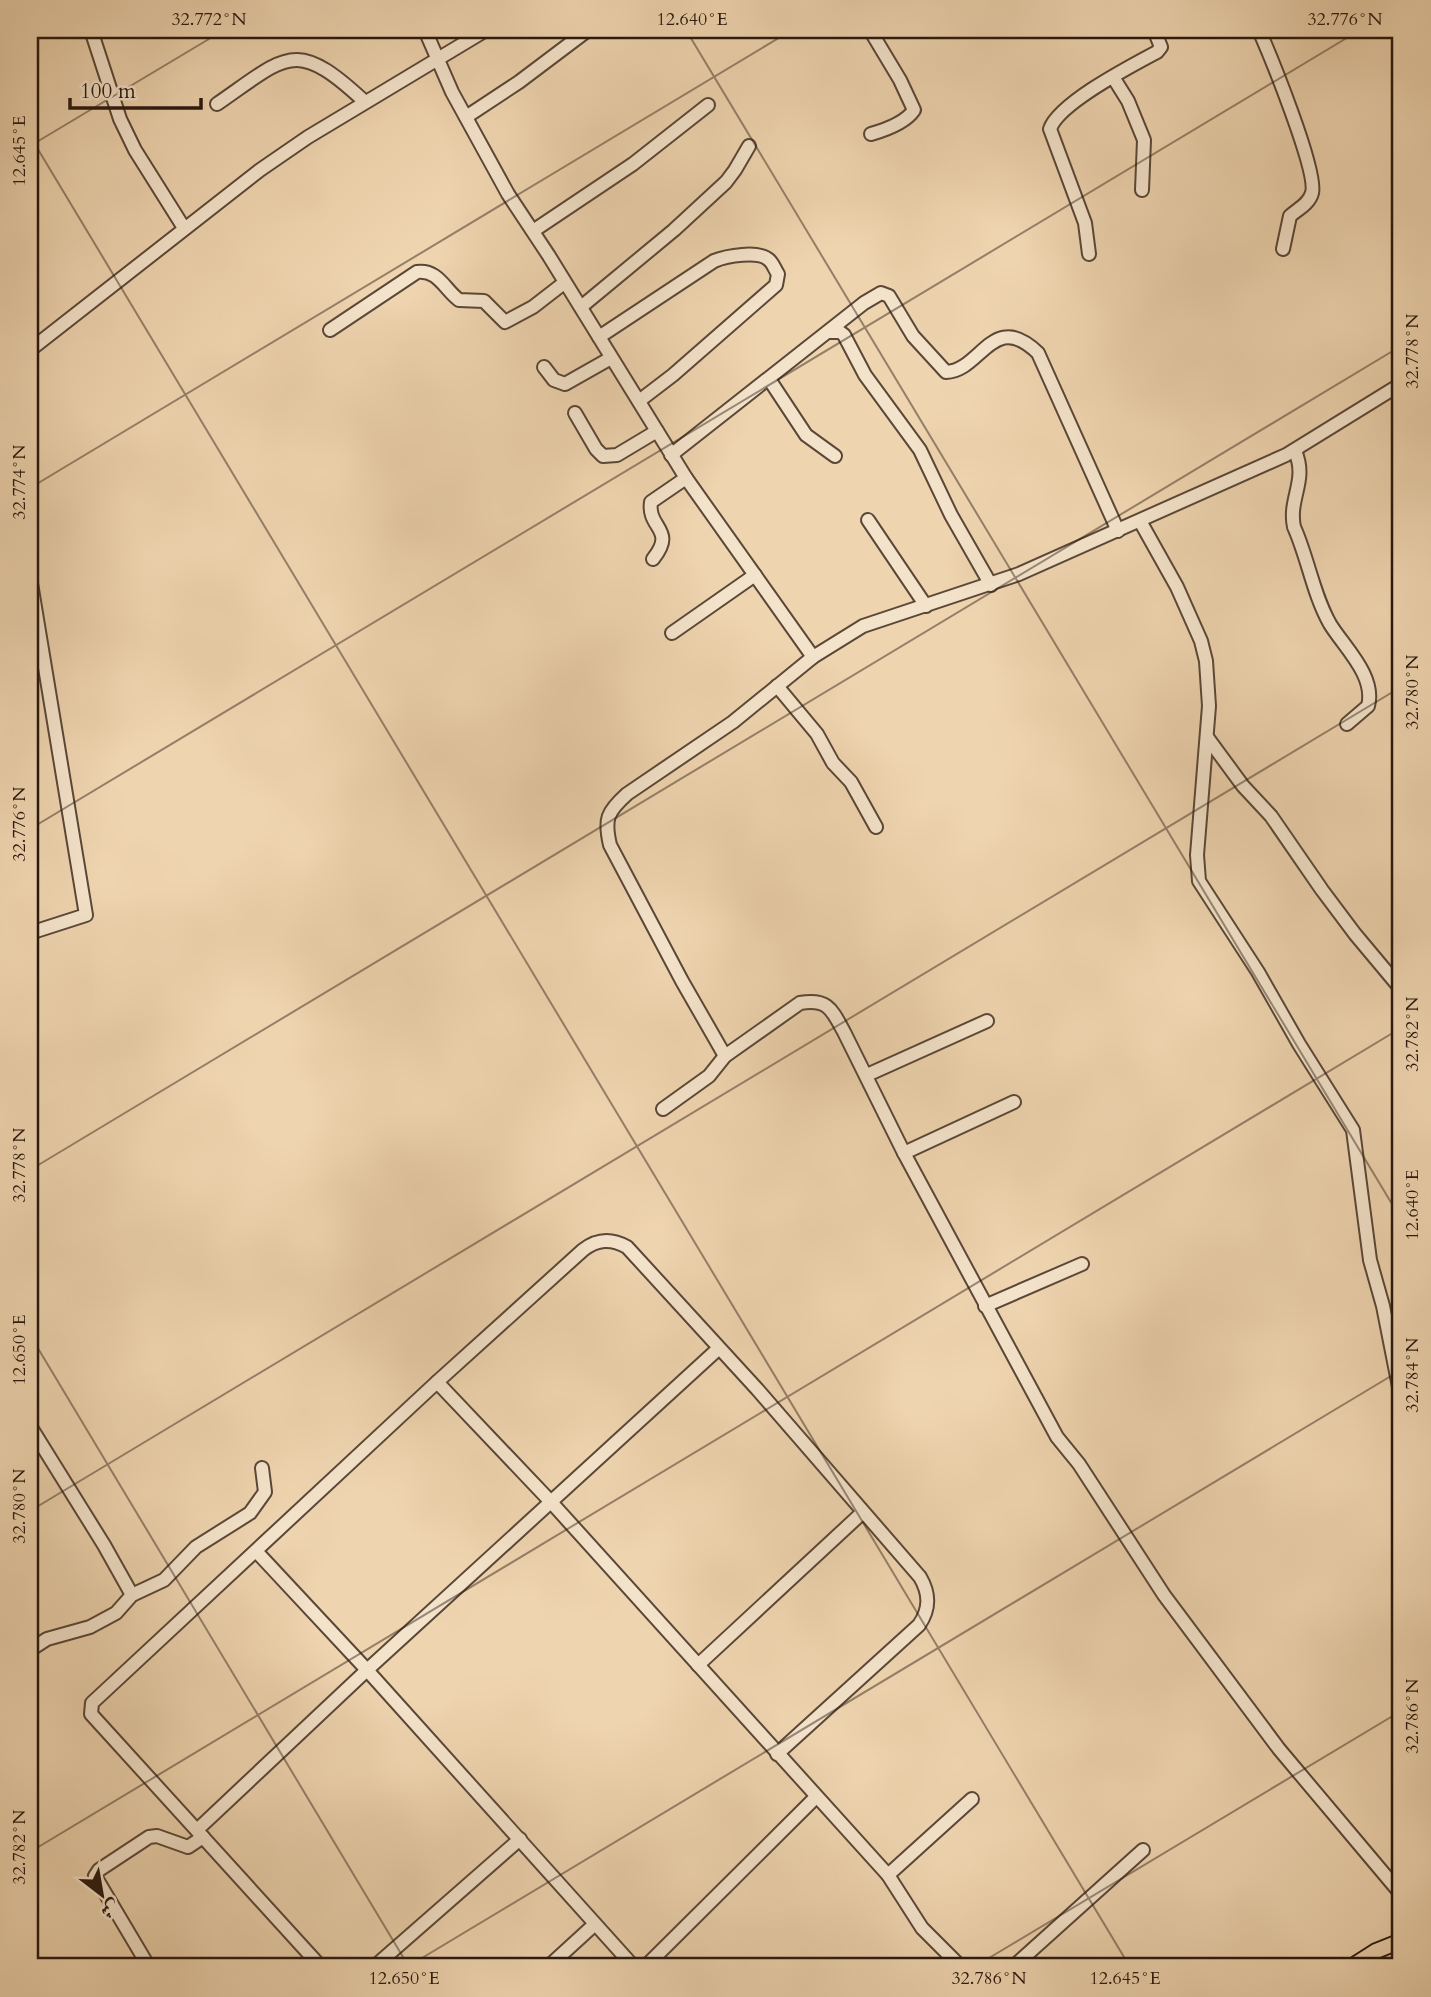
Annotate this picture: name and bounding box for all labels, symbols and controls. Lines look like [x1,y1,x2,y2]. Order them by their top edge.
text: 32.772°N [171,7,247,32]
text: 12.640°E [657,7,728,32]
text: 32.776°N [1307,7,1383,32]
scale bar [70,66,201,110]
text: 100 m [80,77,136,106]
text: 12.645°E [7,116,32,187]
text: 32.778°N [1400,313,1425,389]
text: 32.774°N [7,444,32,520]
text: 32.780°N [1400,654,1425,730]
text: 32.776°N [7,786,32,862]
text: 32.782°N [1400,996,1425,1072]
text: 32.778°N [7,1127,32,1203]
text: 12.640°E [1400,1170,1425,1241]
text: 12.650°E [7,1315,32,1386]
text: 32.784°N [1400,1337,1425,1413]
text: 32.780°N [7,1468,32,1544]
text: 32.786°N [1400,1678,1425,1754]
text: 32.782°N [7,1809,32,1885]
north arrow [66,1860,136,1930]
text: ش [95,1893,125,1925]
text: 12.650°E [369,1966,440,1991]
text: 32.786°N [951,1966,1027,1991]
text: 12.645°E [1090,1966,1161,1991]

